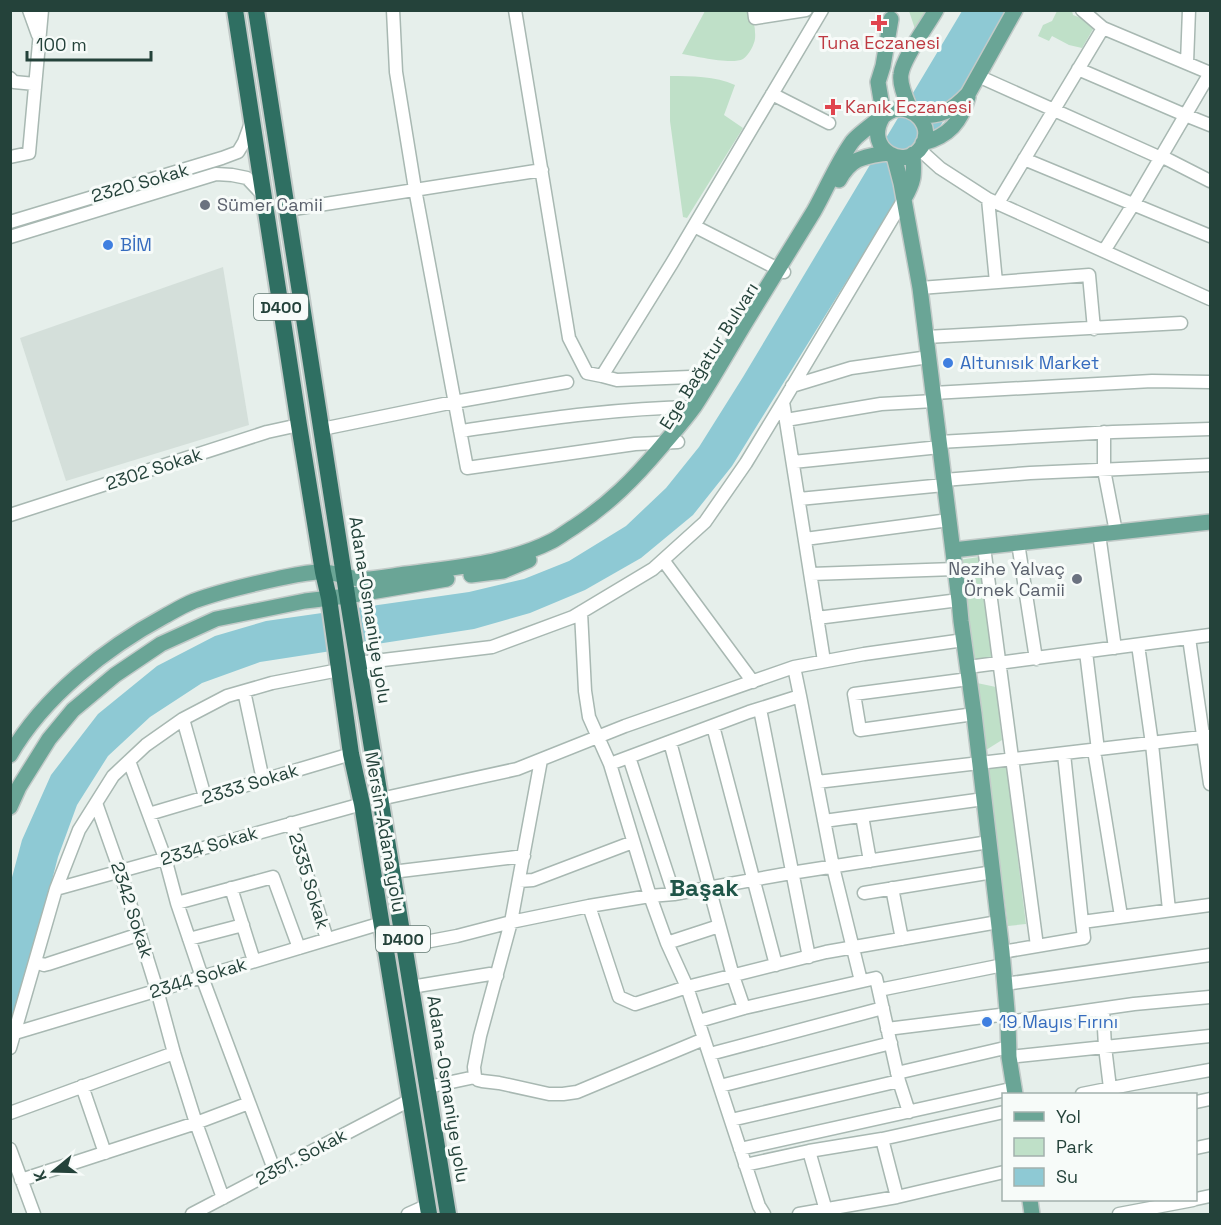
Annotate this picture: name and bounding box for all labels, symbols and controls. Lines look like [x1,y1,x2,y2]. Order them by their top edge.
marker: Tuna Eczanesi [872,16,886,30]
scale bar [27,24,152,62]
place label: Tuna Eczanesi [818,31,940,54]
text: 100 m [36,33,87,56]
place label: Kanık Eczanesi [845,95,972,118]
marker: Kanık Eczanesi [826,100,840,114]
street label: 2320 Sokak [88,158,192,207]
place label: Sümer Camii [217,193,323,216]
marker: Sümer Camii [198,198,212,212]
place label: BİM [120,233,152,256]
marker: BİM [101,238,115,252]
street label: Ege Bağatur Bulvarı [654,278,763,434]
road number: D400 [254,294,308,320]
place label: Altunısık Market [960,351,1099,374]
marker: Altunısık Market [941,356,955,370]
street label: 2302 Sokak [103,442,205,495]
street label: Adana-Osmaniye yolu [344,515,397,705]
place label: Nezihe Yalvaç Örnek Camii [948,557,1065,601]
marker: Nezihe Yalvaç Örnek Camii [1070,572,1084,586]
street label: Mersin-Adana yolu [360,750,411,914]
street label: 2333 Sokak [199,758,301,809]
street label: 2334 Sokak [158,821,260,870]
street label: 2335 Sokak [284,830,335,932]
street label: 2342 Sokak [106,859,159,961]
district label: Başak [669,872,739,903]
road number: D400 [376,926,430,952]
street label: 2344 Sokak [146,952,250,1003]
street label: Adana-Osmaniye yolu [422,994,475,1184]
place label: 19 Mayıs Fırını [999,1010,1118,1033]
marker: 19 Mayıs Fırını [980,1015,994,1029]
legend [1002,1093,1197,1201]
text: Yol [1056,1105,1081,1128]
street label: 2351. Sokak [251,1123,351,1190]
text: Park [1056,1135,1094,1158]
north arrow [24,1141,84,1201]
text: Su [1056,1165,1078,1188]
text: K [29,1168,52,1184]

